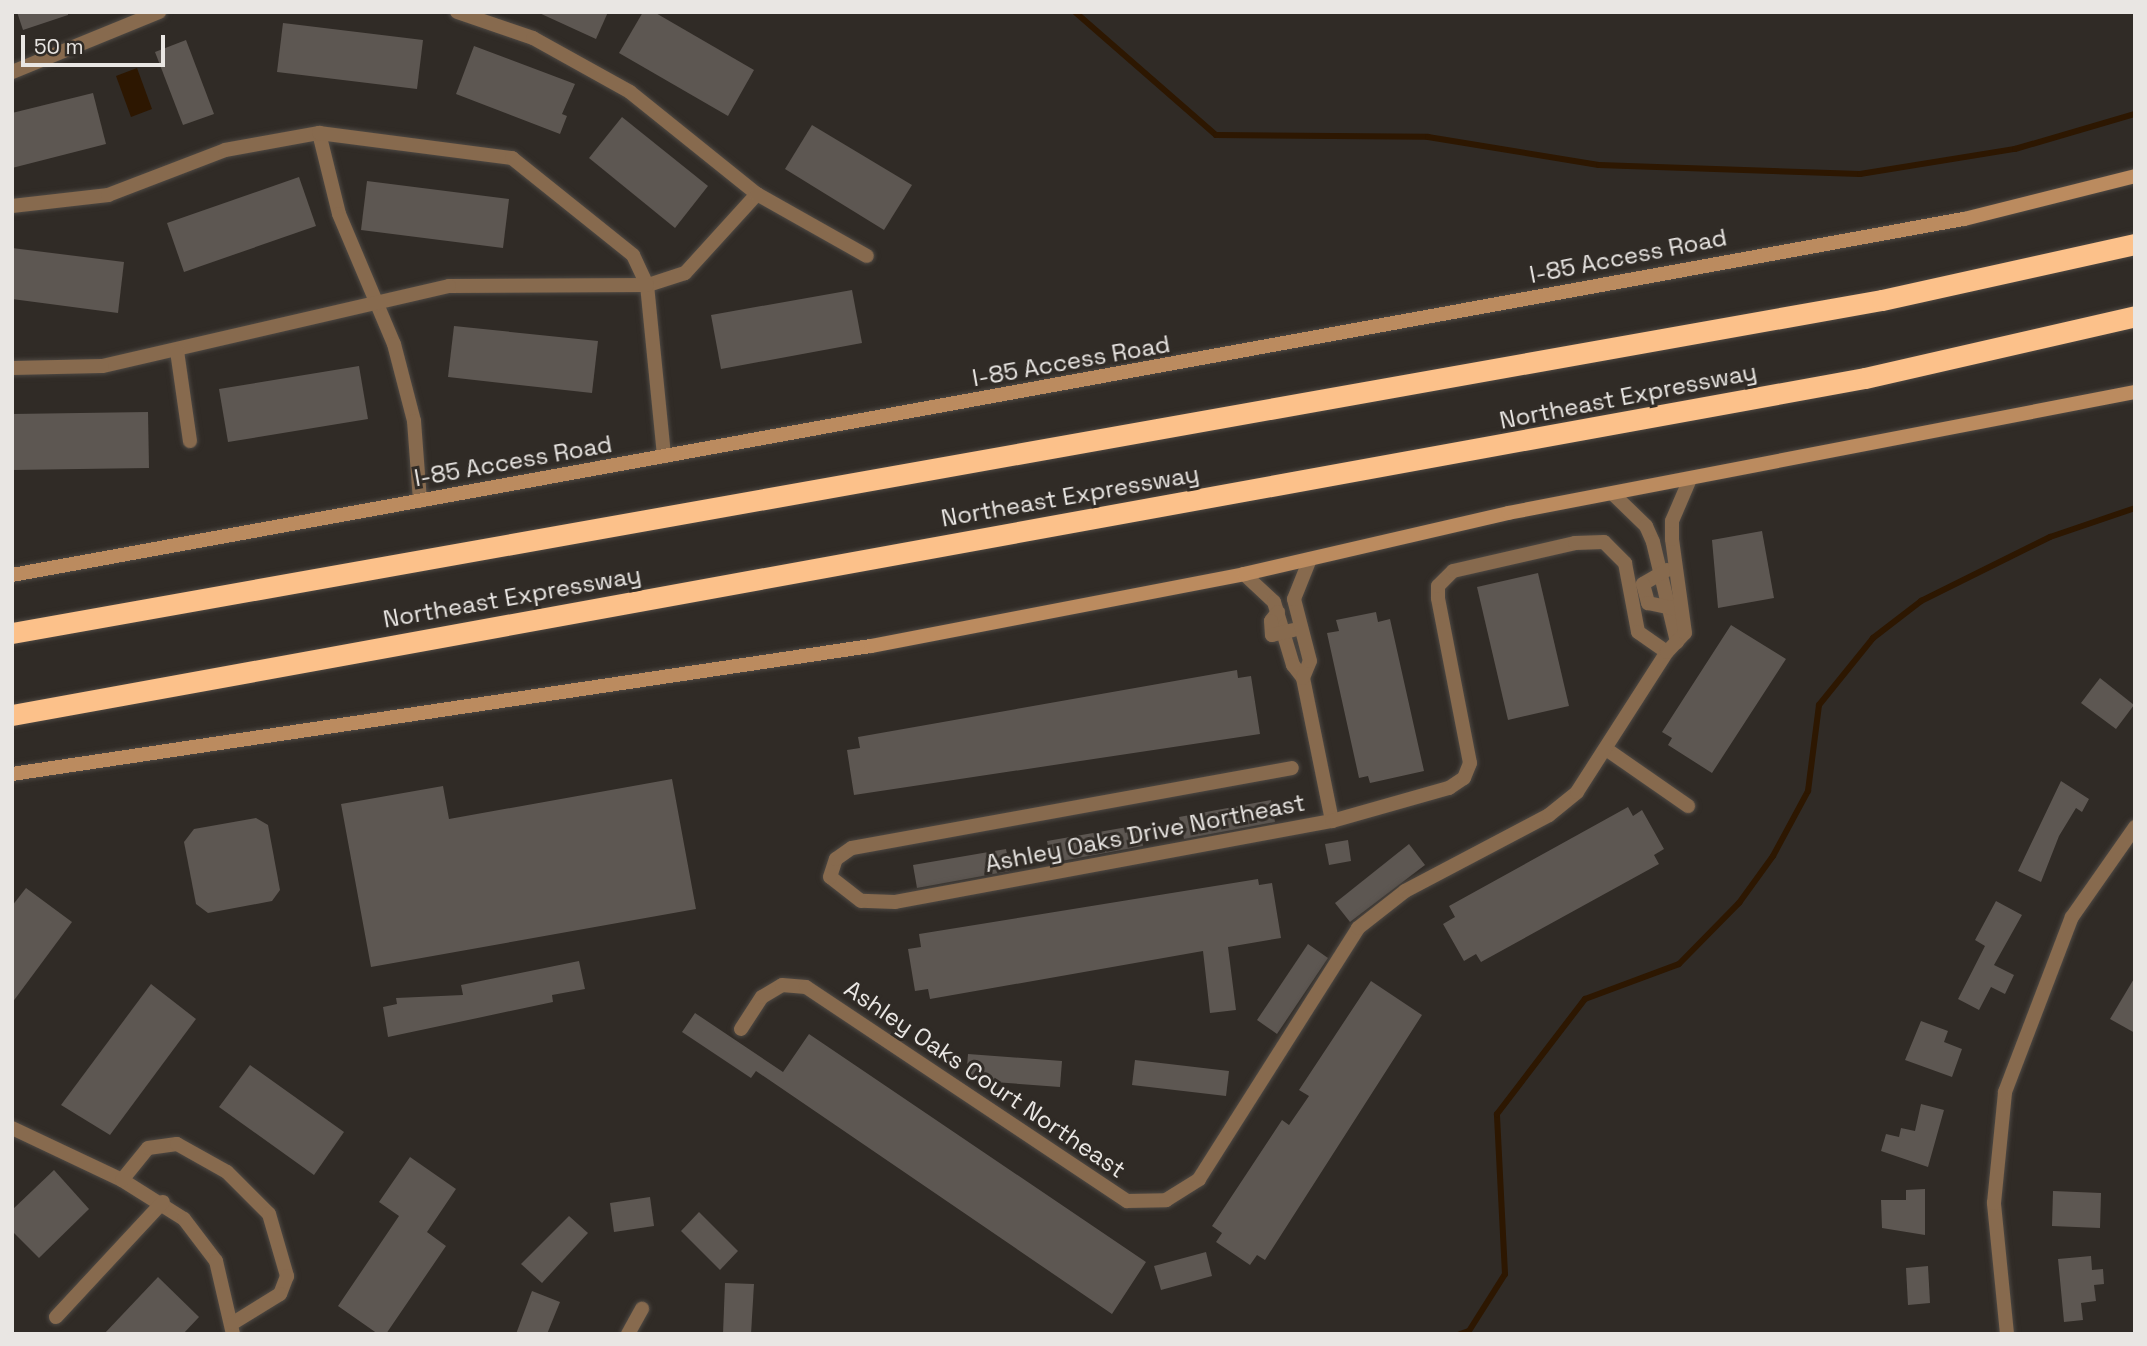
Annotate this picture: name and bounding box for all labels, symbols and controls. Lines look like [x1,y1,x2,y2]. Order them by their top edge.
scale bar [24,21,168,65]
text: 50 m [34,33,84,60]
street label: I-85 Access Road [1527,223,1729,289]
street label: I-85 Access Road [970,329,1172,393]
street label: Northeast Expressway [1497,357,1759,435]
street label: I-85 Access Road [412,429,614,493]
street label: Northeast Expressway [939,459,1201,533]
street label: Northeast Expressway [381,560,643,634]
street label: Ashley Oaks Drive Northeast [983,788,1307,878]
street label: Ashley Oaks Court Northeast [839,974,1131,1184]

